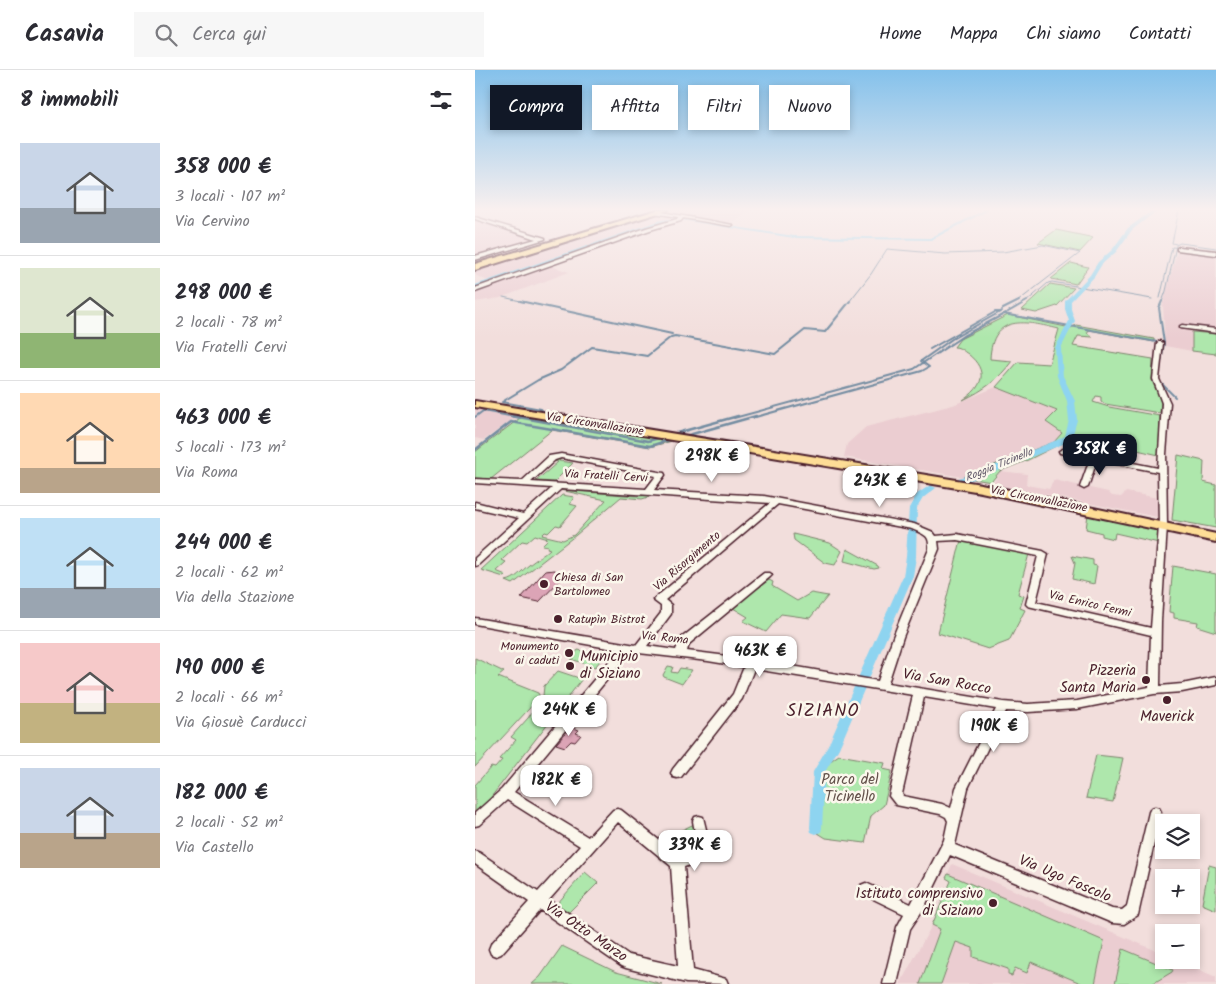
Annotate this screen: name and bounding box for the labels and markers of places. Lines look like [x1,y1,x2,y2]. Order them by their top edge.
pin: 358K € [1059,434,1141,476]
pin: 298K € [671,440,753,483]
pin: 243K € [839,466,921,508]
place label: Chiesa di San Bartolomeo [554,568,623,601]
marker: Chiesa di San Bartolomeo [538,578,550,590]
place label: Ratupìn Bistrot [568,610,646,629]
marker: Ratupìn Bistrot [552,613,564,625]
pin: 463K € [719,636,801,678]
place label: Monumento ai caduti [500,637,560,670]
place label: Municipio di Siziano [580,645,641,686]
marker: Monumento ai caduti [563,647,575,659]
place label: Pizzeria Santa Maria [1060,659,1136,700]
marker: Municipio di Siziano [564,660,576,672]
marker: Pizzeria Santa Maria [1140,674,1152,686]
pin: 244K € [528,694,610,737]
marker: Maverick [1161,694,1173,706]
place label: Maverick [1140,705,1195,729]
pin: 190K € [953,710,1035,753]
pin: 182K € [515,764,597,807]
pin: 339K € [654,830,736,872]
place label: Istituto comprensivo di Siziano [856,882,983,923]
marker: Istituto comprensivo di Siziano [987,897,999,909]

